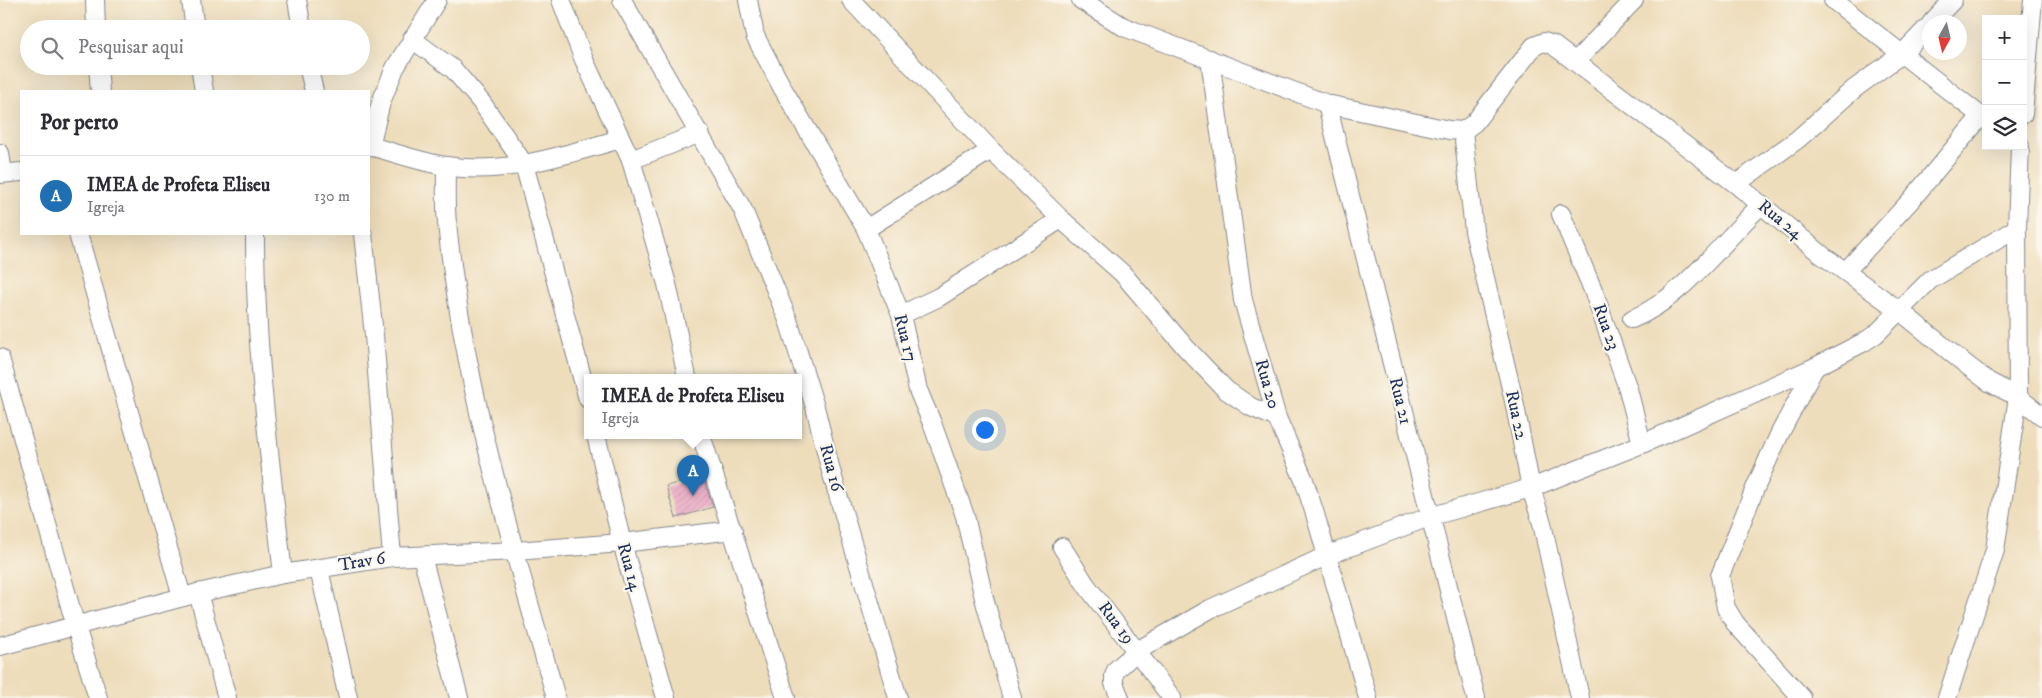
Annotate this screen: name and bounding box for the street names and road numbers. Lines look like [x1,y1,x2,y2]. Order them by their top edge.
street label: Rua 24 [1753,195,1807,245]
street label: Rua 23 [1588,301,1624,353]
street label: Rua 17 [888,312,922,364]
street label: Rua 20 [1249,357,1285,411]
street label: Rua 21 [1384,375,1416,427]
street label: Rua 22 [1500,388,1532,442]
street label: Rua 16 [814,442,848,495]
street label: Rua 14 [612,540,647,594]
street label: Trav 6 [337,547,388,577]
street label: Rua 19 [1093,597,1139,649]

